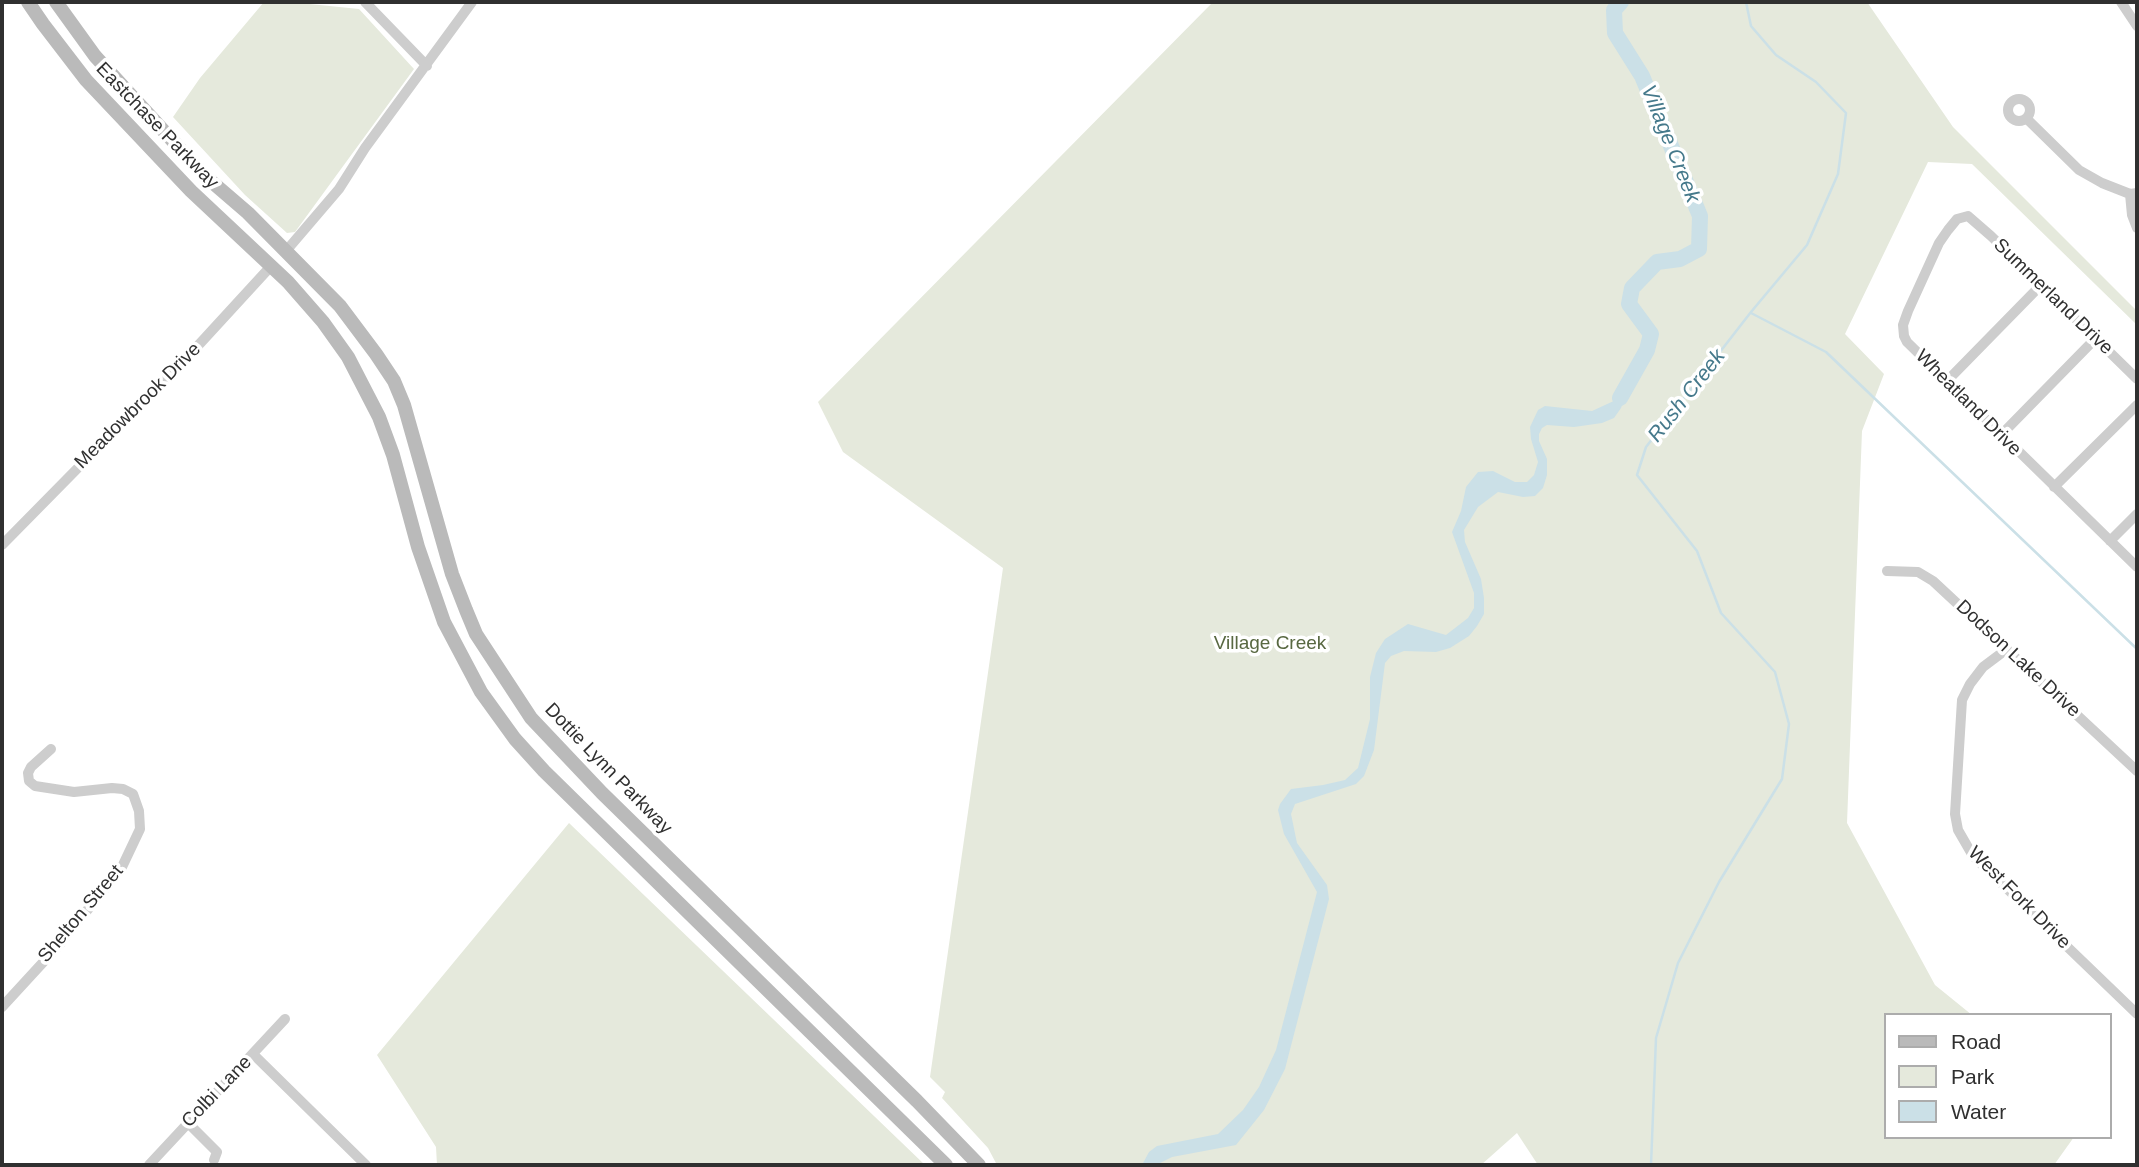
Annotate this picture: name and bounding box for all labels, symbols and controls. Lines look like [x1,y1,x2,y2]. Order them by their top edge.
street label: Eastchase Parkway [91,58,223,194]
water label: Village Creek [1635,82,1705,206]
street label: Summerland Drive [1988,234,2118,360]
street label: Meadowbrook Drive [70,338,206,474]
water label: Rush Creek [1643,345,1731,447]
street label: Wheatland Drive [1910,345,2026,461]
street label: Dodson Lake Drive [1951,596,2085,722]
park label: Village Creek [1214,633,1326,655]
street label: Dottie Lynn Parkway [540,699,676,839]
street label: West Fork Drive [1963,842,2075,954]
street label: Shelton Street [34,861,128,967]
legend [1884,1013,2111,1139]
text: Road [1951,1030,2001,1053]
street label: Colbi Lane [177,1051,257,1133]
text: Park [1951,1065,1994,1088]
text: Water [1951,1100,2006,1123]

